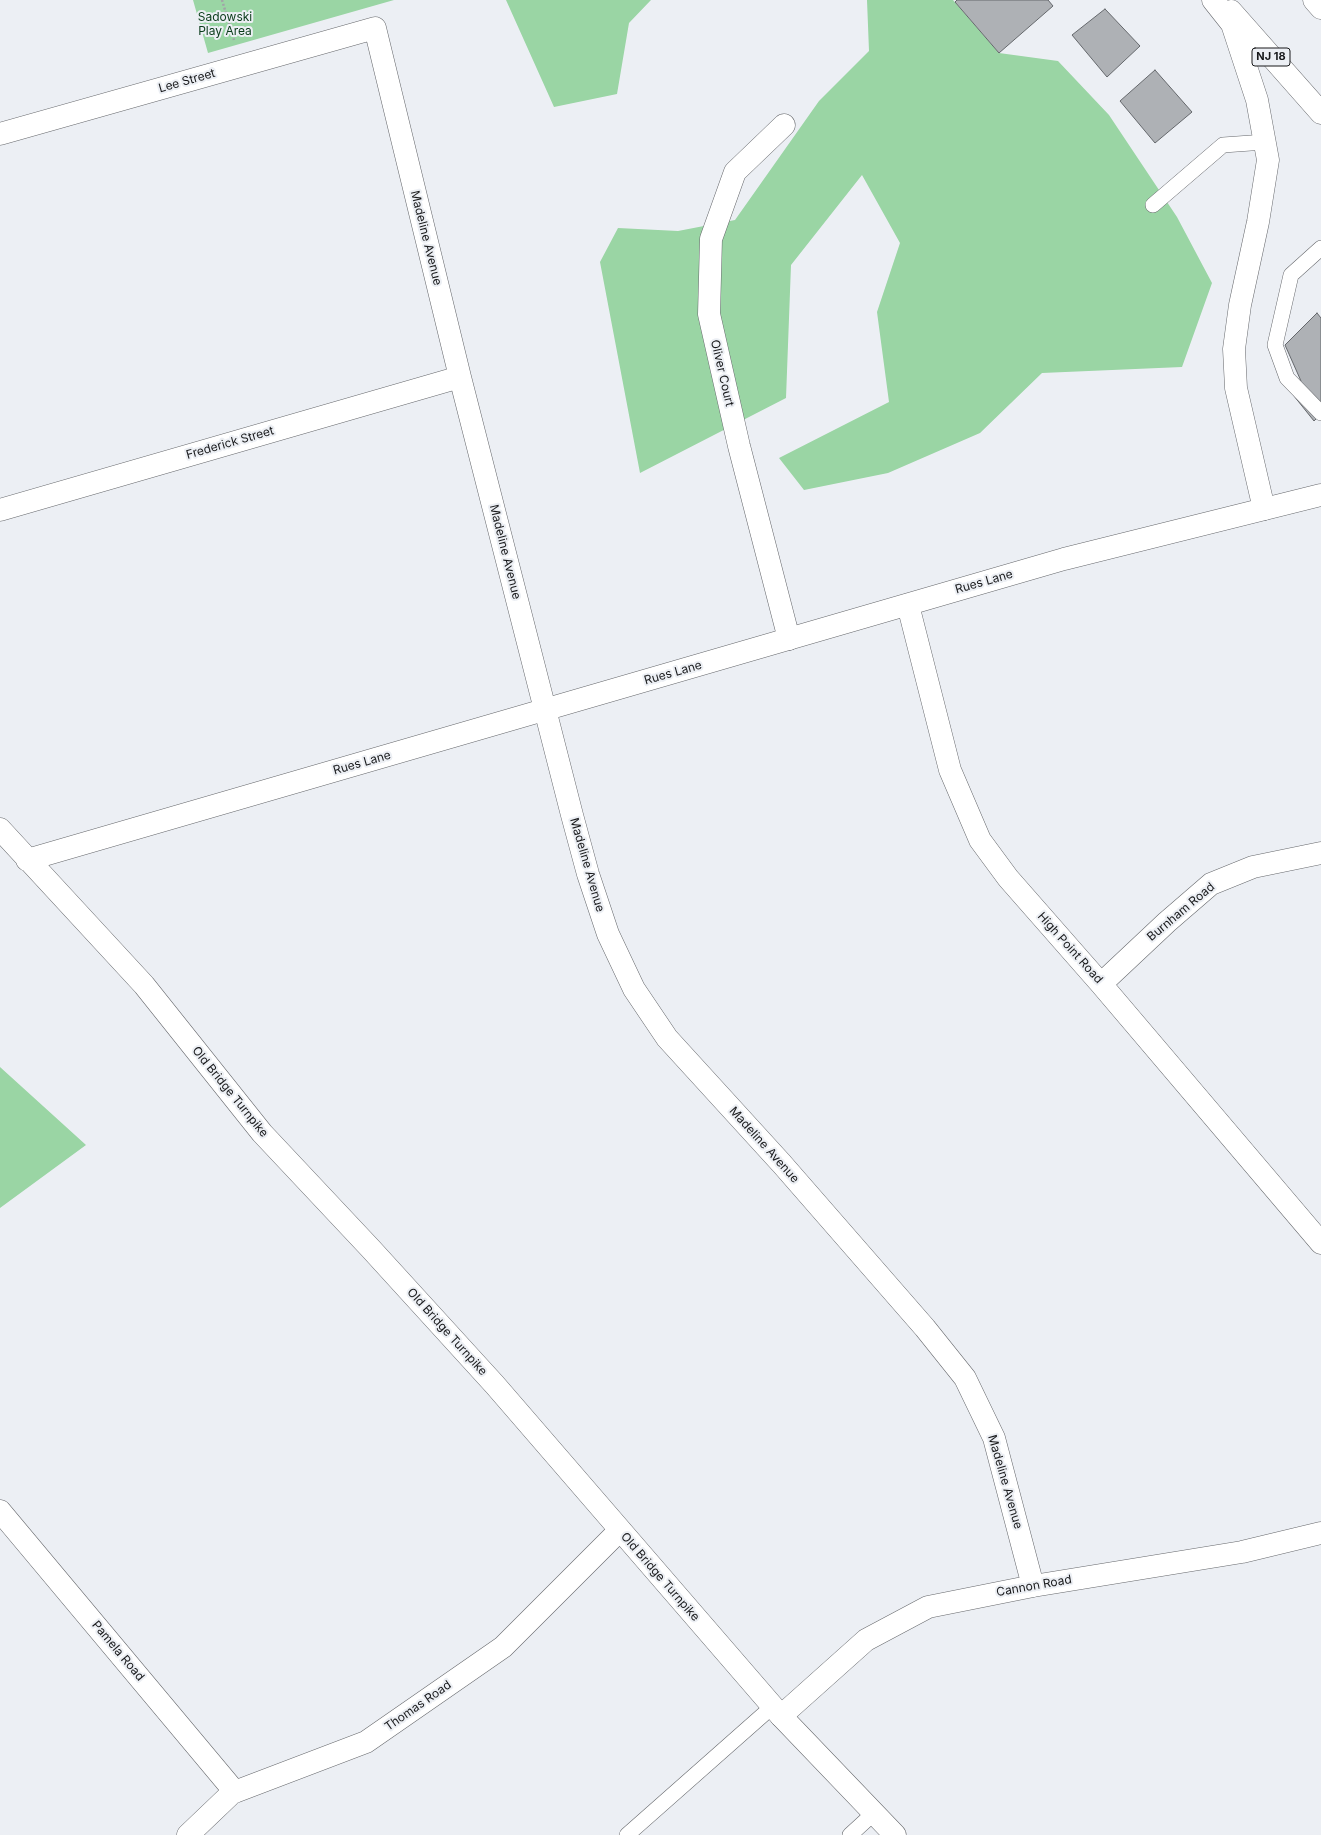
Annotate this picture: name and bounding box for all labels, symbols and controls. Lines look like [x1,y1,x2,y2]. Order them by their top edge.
park label: Sadowski Play Area [198,10,252,38]
road number: NJ 18 [1252,48,1290,66]
street label: Lee Street [157,66,217,96]
street label: Madeline Avenue [407,189,445,287]
street label: Oliver Court [707,338,737,408]
street label: Frederick Street [184,424,276,462]
street label: Madeline Avenue [486,503,524,601]
street label: Rues Lane [954,567,1014,597]
street label: Rues Lane [643,658,703,688]
street label: Rues Lane [332,748,392,778]
street label: Madeline Avenue [567,816,607,914]
street label: Burnham Road [1144,880,1218,944]
street label: High Point Road [1034,909,1106,987]
street label: Old Bridge Turnpike [189,1044,271,1140]
street label: Madeline Avenue [726,1104,802,1186]
street label: Old Bridge Turnpike [404,1285,490,1379]
street label: Madeline Avenue [985,1433,1025,1531]
street label: Old Bridge Turnpike [618,1530,702,1624]
street label: Cannon Road [995,1572,1073,1600]
street label: Pamela Road [89,1618,147,1684]
street label: Thomas Road [382,1678,454,1734]

